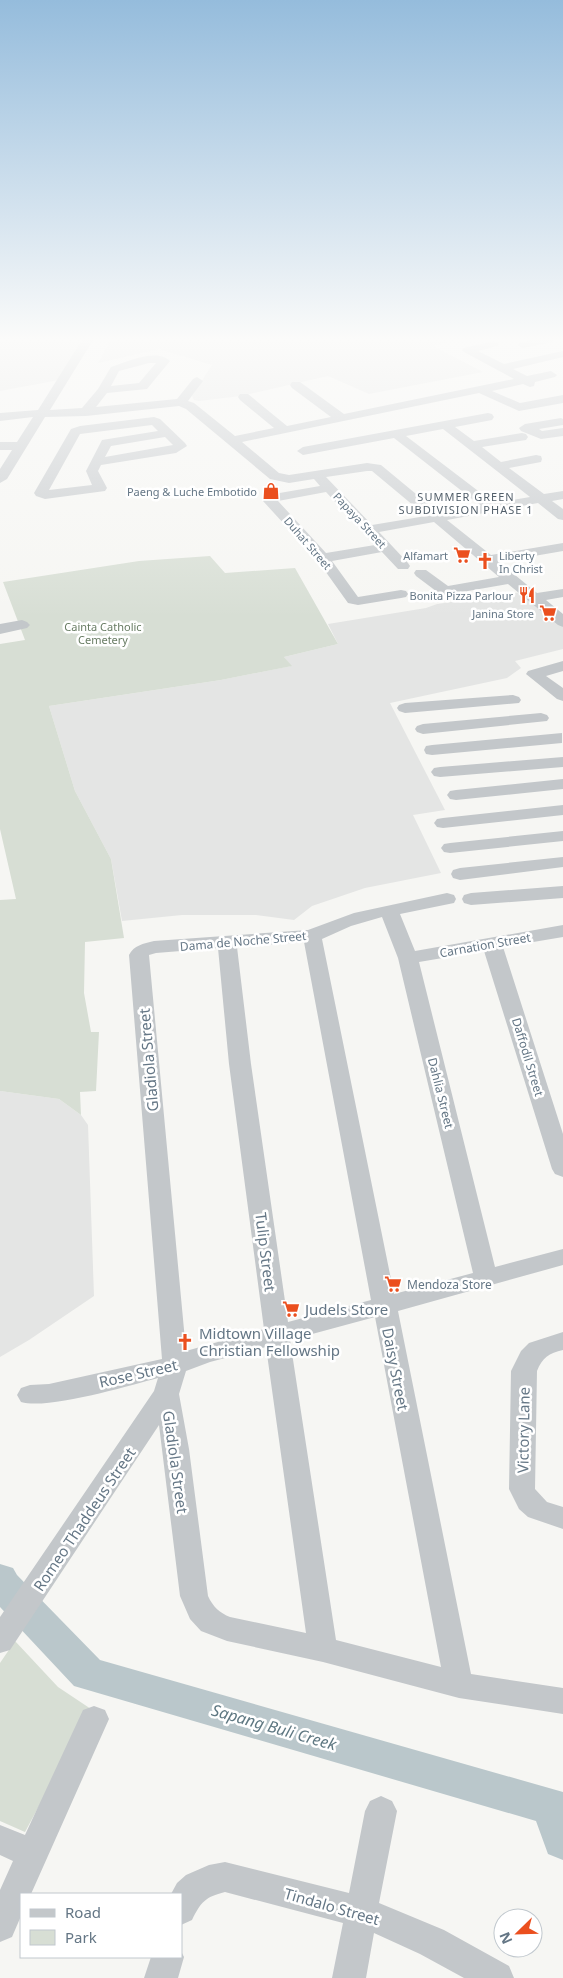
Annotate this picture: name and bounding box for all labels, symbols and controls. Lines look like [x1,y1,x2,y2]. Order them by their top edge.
shop icon: Paeng & Luche Embotido [261,481,281,501]
place label: Paeng & Luche Embotido [127,484,257,499]
street label: Papaya Street [330,489,390,551]
district label: SUMMER GREEN SUBDIVISION PHASE 1 [398,489,534,517]
street label: Duhat Street [281,513,335,573]
supermarket icon: Alfamart [452,545,472,565]
place label: Alfamart [403,548,448,563]
place label: Liberty In Christ [499,548,543,576]
church icon: Liberty In Christ [475,551,495,571]
restaurant icon: Bonita Pizza Parlour [517,585,537,605]
place label: Bonita Pizza Parlour [409,588,513,603]
supermarket icon: Janina Store [538,603,558,623]
place label: Janina Store [471,606,534,621]
park label: Cainta Catholic Cemetery [64,619,142,647]
street label: Dama de Noche Street [179,927,308,955]
street label: Carnation Street [438,929,533,961]
street label: Gladiola Street [133,1007,162,1112]
street label: Daffodil Street [508,1016,548,1099]
street label: Dahlia Street [424,1056,458,1131]
street label: Tulip Street [251,1211,281,1293]
supermarket icon: Mendoza Store [383,1274,403,1294]
place label: Mendoza Store [407,1276,492,1293]
supermarket icon: Judels Store [281,1299,301,1319]
place label: Judels Store [303,1299,388,1319]
place label: Midtown Village Christian Fellowship [199,1323,340,1360]
street label: Daisy Street [378,1326,414,1413]
church icon: Midtown Village Christian Fellowship [175,1332,195,1352]
street label: Rose Street [97,1354,180,1392]
street label: Victory Lane [512,1387,534,1473]
street label: Gladiola Street [159,1409,193,1515]
street label: Romeo Thaddeus Street [28,1443,140,1595]
water label: Sapang Buli Creek [209,1699,340,1756]
street label: Tindalo Street [282,1883,382,1929]
legend [20,1893,182,1958]
text: Road [65,1902,101,1922]
north arrow [493,1908,543,1958]
text: Park [65,1927,97,1947]
text: N [495,1929,517,1947]

